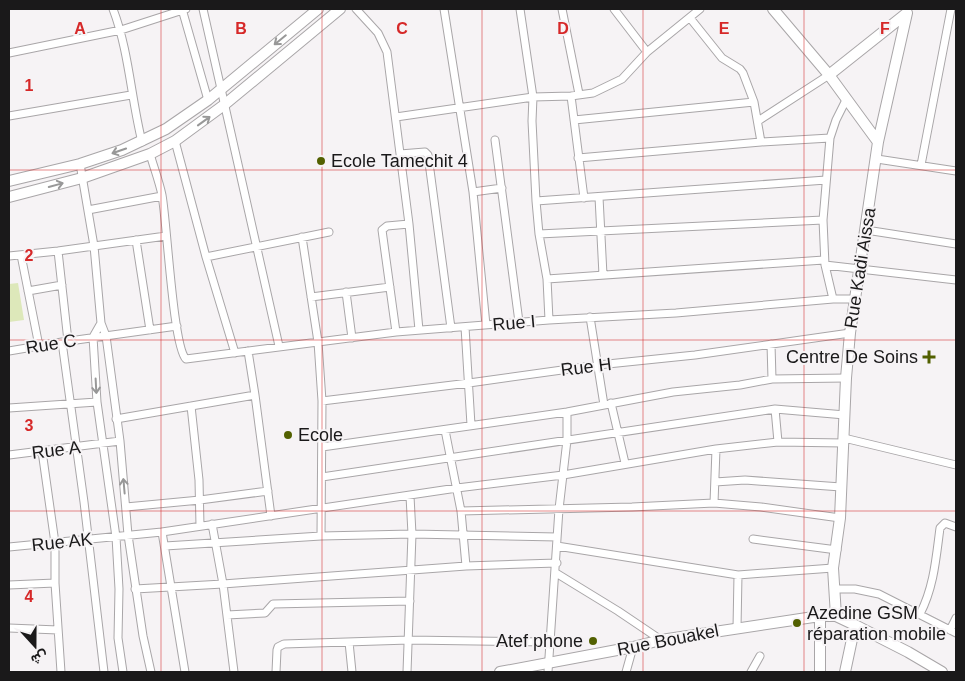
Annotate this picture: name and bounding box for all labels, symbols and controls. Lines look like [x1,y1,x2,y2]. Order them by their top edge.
text: A [74,20,86,37]
text: B [235,20,247,37]
text: C [396,20,408,37]
text: D [557,20,569,37]
text: E [719,20,730,37]
text: F [880,20,890,37]
one-way arrow [274,35,287,46]
text: 1 [25,77,34,94]
one-way arrow [197,115,210,126]
one-way arrow [111,147,127,156]
place label: Ecole Tamechit 4 [331,151,468,171]
marker: Ecole Tamechit 4 [315,155,327,167]
one-way arrow [48,180,64,189]
street label: Rue Kadi Aissa [841,205,880,330]
text: 2 [25,247,34,264]
street label: Rue I [492,311,536,335]
street label: Rue C [24,330,78,358]
place label: Centre De Soins [786,347,918,367]
marker: Centre De Soins [922,350,936,364]
street label: Rue H [559,354,613,380]
one-way arrow [91,378,100,394]
text: 3 [25,417,34,434]
place label: Ecole [298,425,343,445]
marker: Ecole [282,429,294,441]
street label: Rue A [30,437,82,463]
one-way arrow [119,479,129,495]
street label: Rue AK [31,529,93,555]
text: 4 [25,588,34,605]
place label: Azedine GSM réparation mobile [807,603,946,644]
marker: Azedine GSM réparation mobile [791,617,803,629]
street label: Rue Bouakel [615,620,721,660]
north arrow [10,621,60,671]
place label: Atef phone [496,631,583,651]
marker: Atef phone [587,635,599,647]
text: ش [28,647,50,669]

